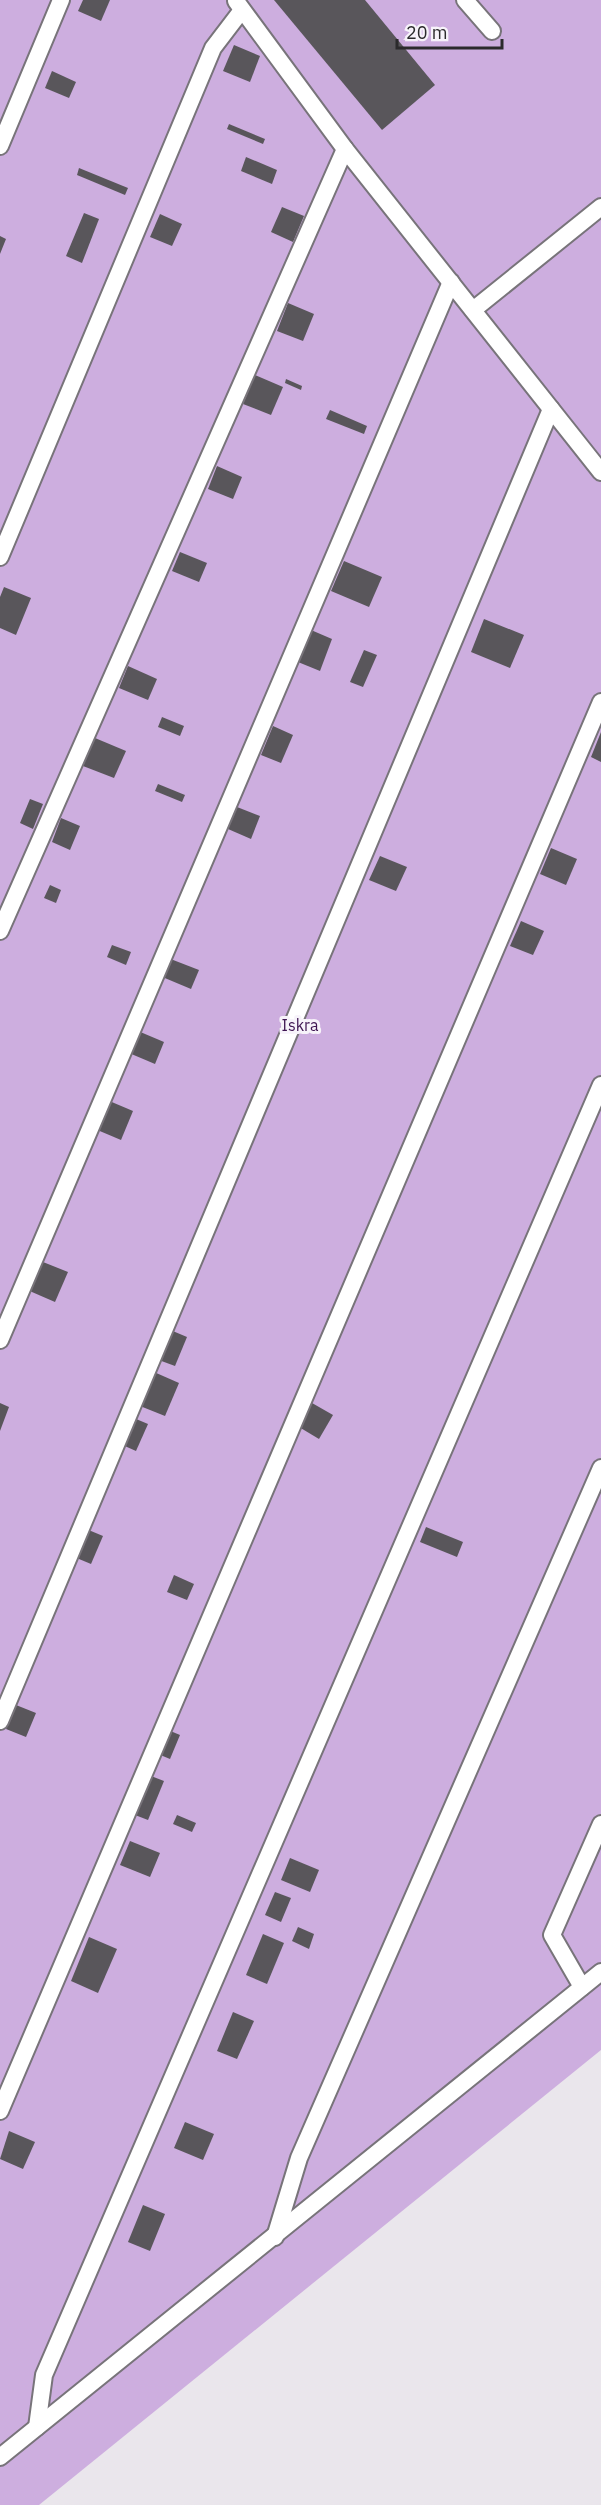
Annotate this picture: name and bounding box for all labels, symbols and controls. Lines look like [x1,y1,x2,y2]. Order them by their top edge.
scale bar [397,12,502,50]
text: 20 m [406,21,448,44]
park label: Iskra [282,1015,319,1035]

